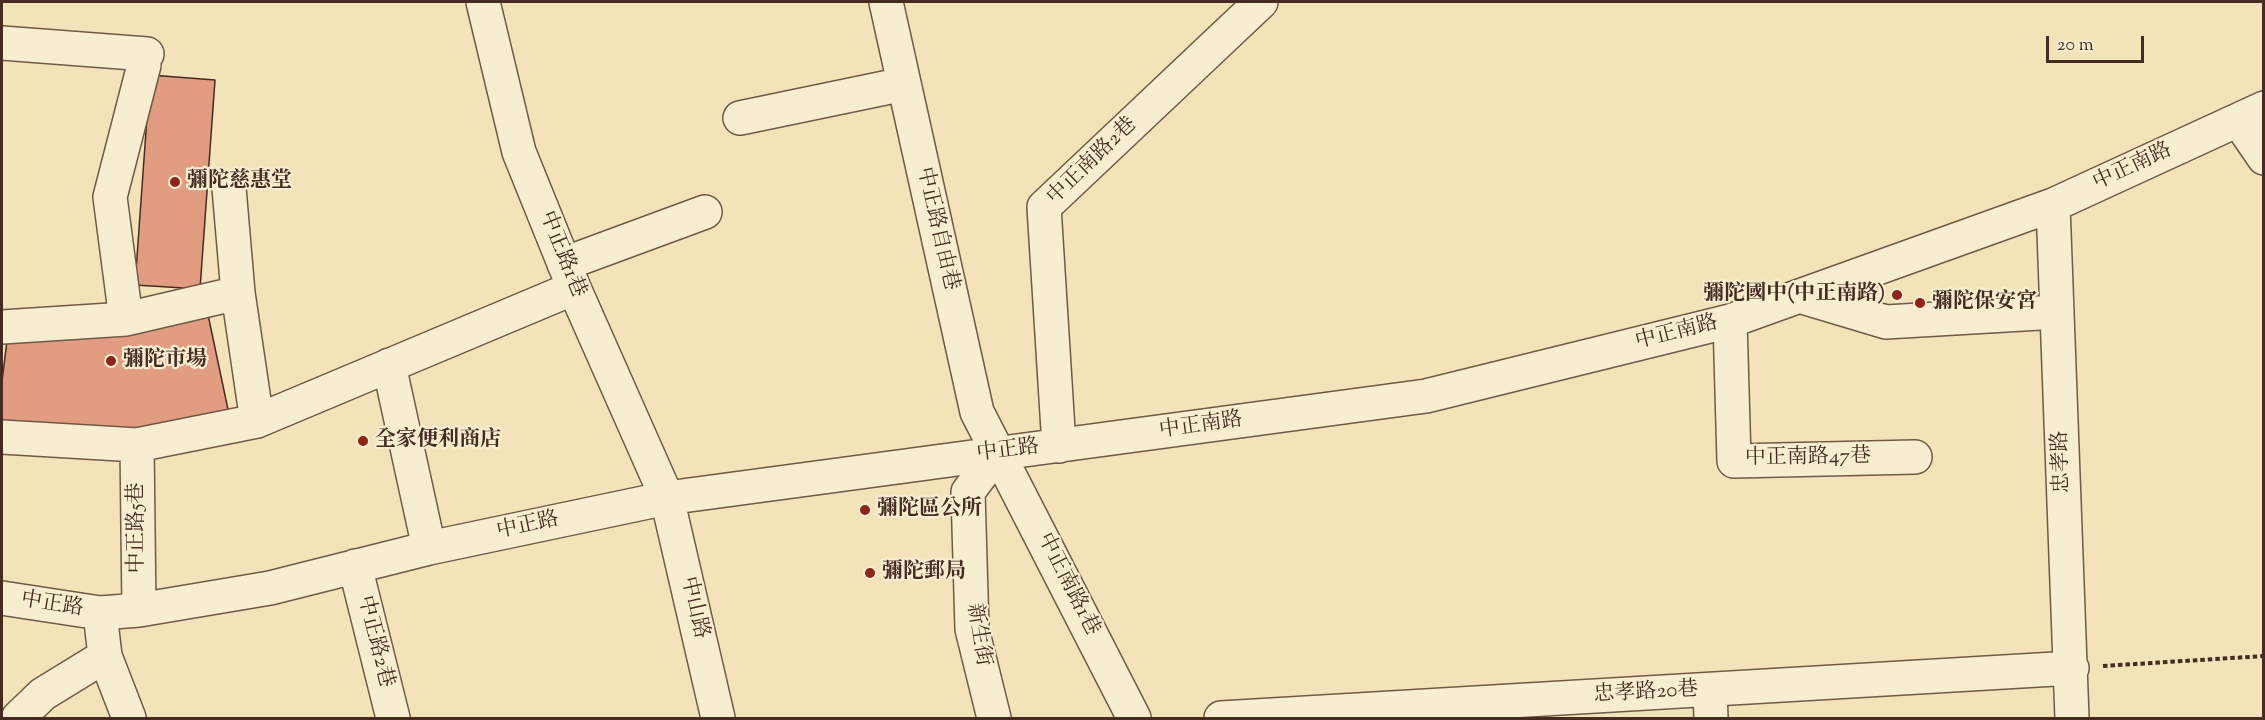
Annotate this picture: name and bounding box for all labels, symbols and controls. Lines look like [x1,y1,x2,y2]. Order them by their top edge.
scale bar [2049,24,2146,62]
text: 20 m [2057,33,2094,59]
street label: 中正南路2巷 [1043,113,1143,211]
street label: 中正南路 [2090,139,2176,197]
street label: 中正路自由巷 [910,165,962,293]
place label: 彌陀慈惠堂 [187,169,292,195]
marker: 彌陀慈惠堂 [168,175,182,189]
street label: 中正路1巷 [532,208,590,302]
place label: 彌陀國中(中正南路) [1703,282,1885,308]
marker: 彌陀國中(中正南路) [1890,288,1904,302]
place label: 彌陀保安宮 [1932,290,2037,316]
marker: 彌陀保安宮 [1913,296,1927,310]
street label: 中正南路 [1633,312,1721,356]
place label: 彌陀市場 [123,348,207,374]
marker: 彌陀市場 [104,354,118,368]
street label: 中正南路 [1158,409,1244,445]
place label: 全家便利商店 [375,428,501,454]
street label: 忠孝路 [2049,430,2077,494]
marker: 全家便利商店 [356,434,370,448]
street label: 中正路 [975,436,1041,468]
street label: 中正南路47巷 [1745,445,1871,473]
street label: 中正路5巷 [125,482,151,574]
place label: 彌陀區公所 [877,497,982,523]
marker: 彌陀區公所 [858,503,872,517]
street label: 中正路 [495,508,561,546]
street label: 中正南路1巷 [1030,529,1104,641]
place label: 彌陀郵局 [882,560,966,586]
marker: 彌陀郵局 [863,566,877,580]
street label: 中山路 [674,574,712,642]
street label: 中正路 [19,589,85,623]
street label: 中正路2巷 [350,593,398,691]
street label: 新生街 [960,602,994,668]
street label: 忠孝路20巷 [1593,679,1699,709]

